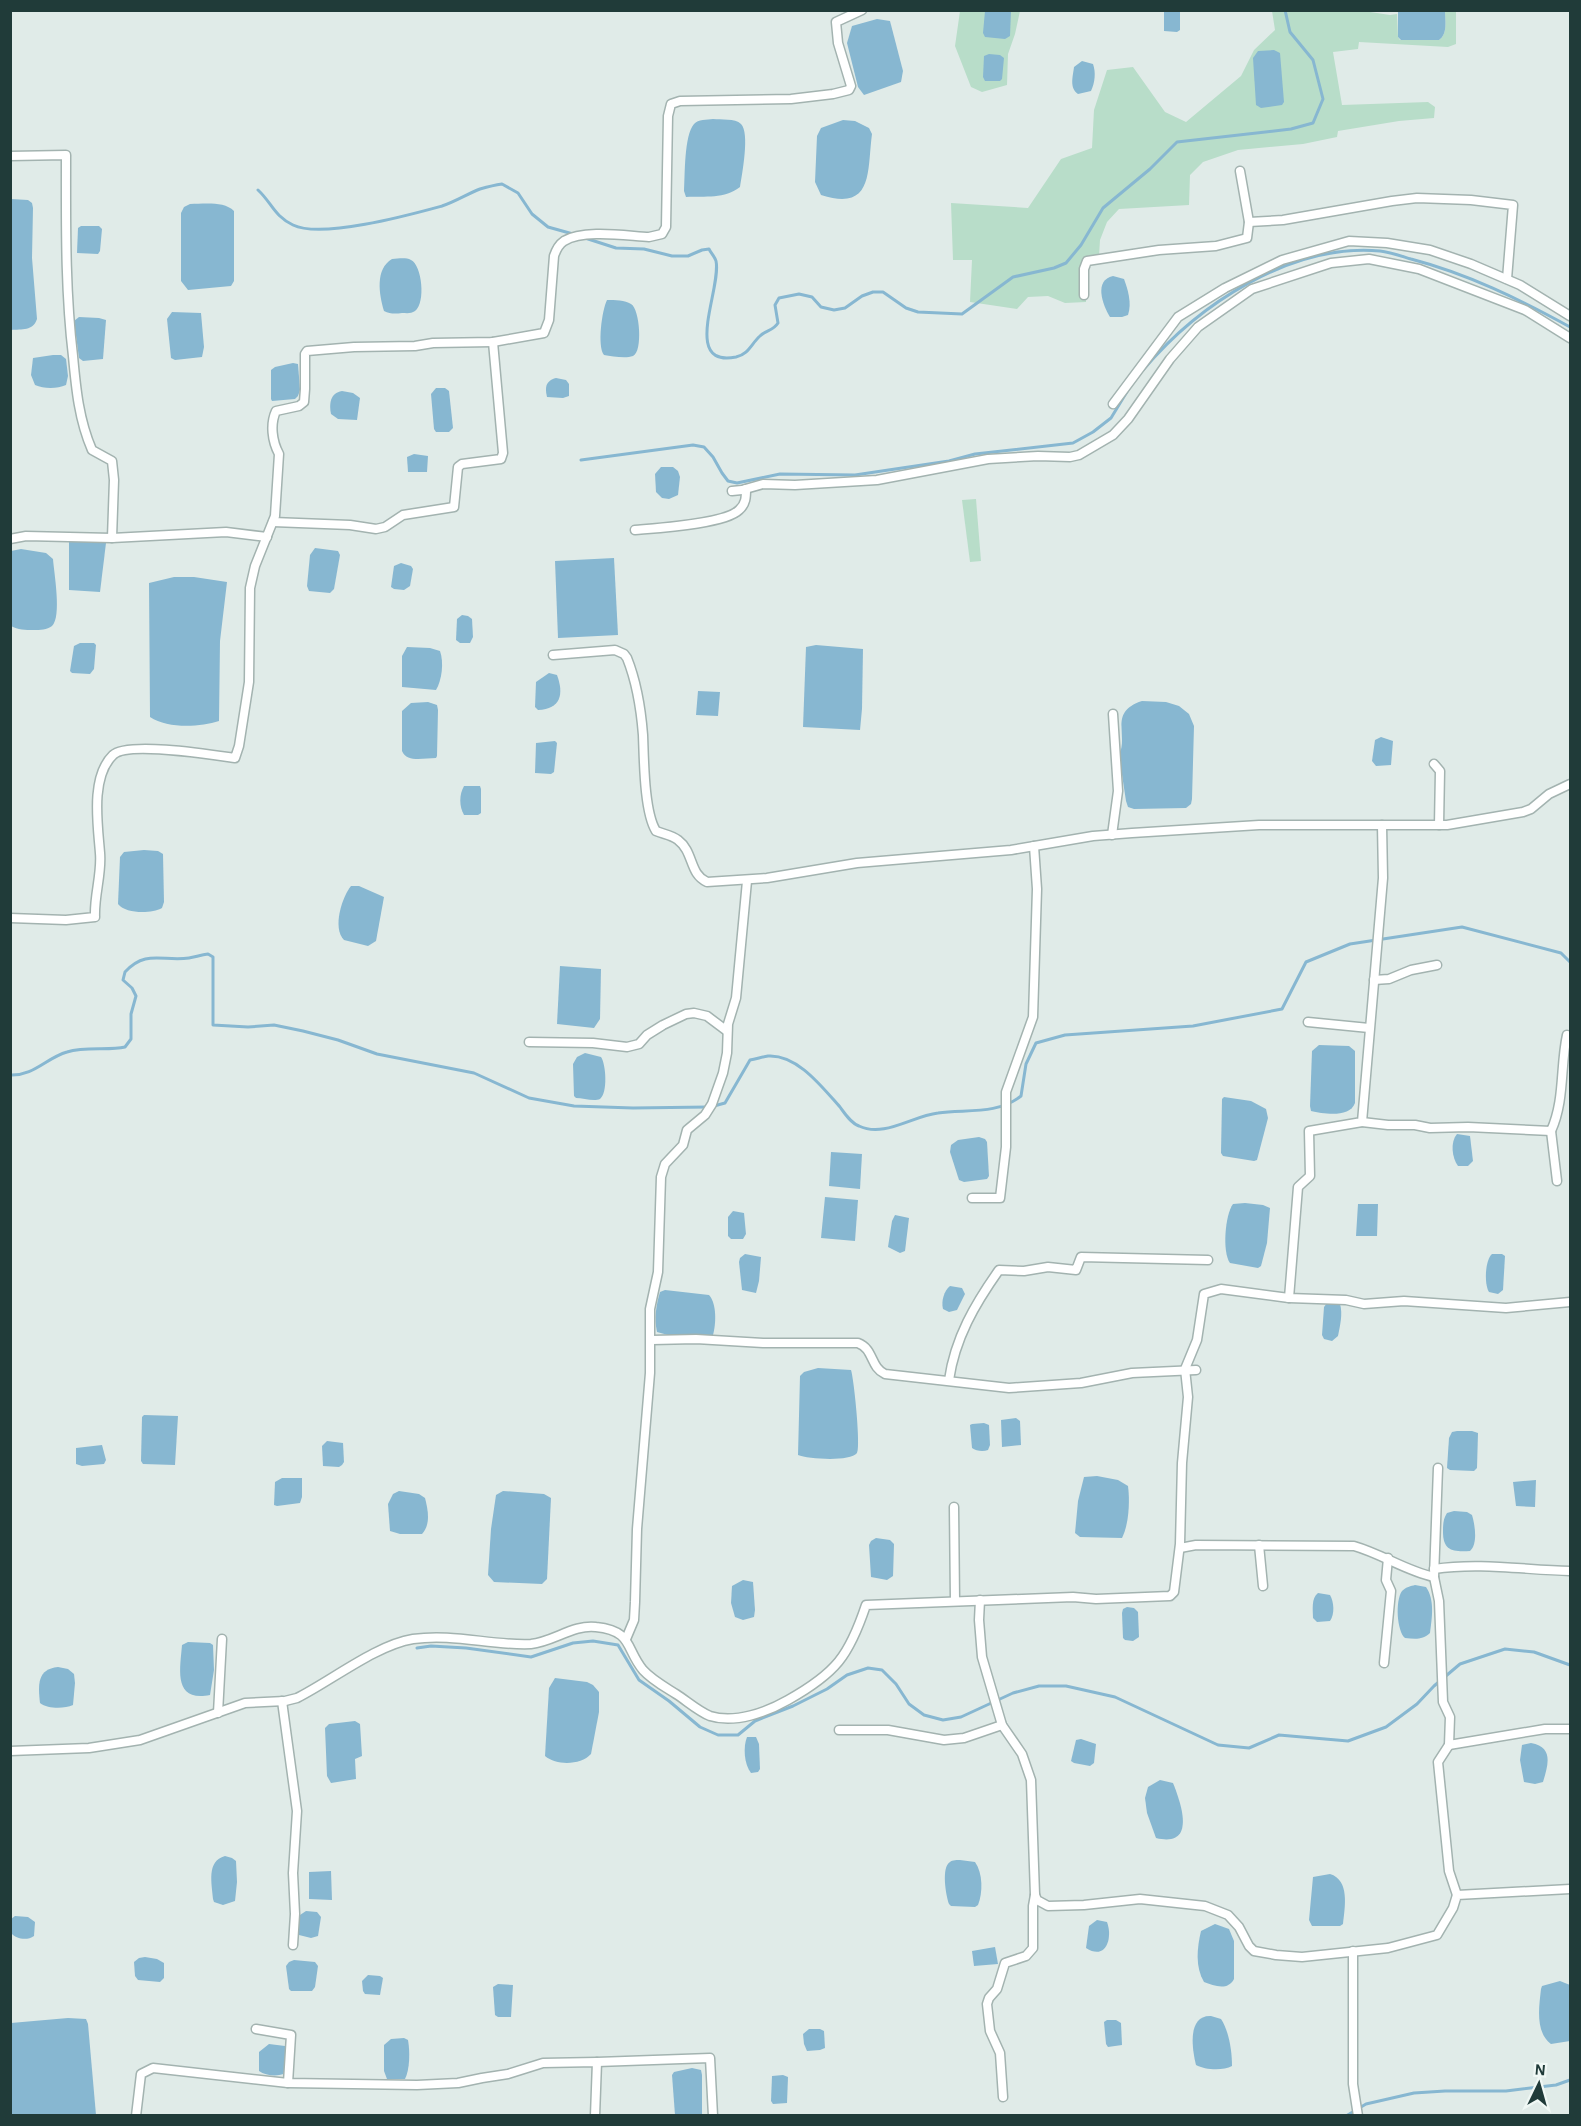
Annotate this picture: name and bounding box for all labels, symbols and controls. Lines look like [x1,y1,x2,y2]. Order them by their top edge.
north arrow [1509,2054,1569,2114]
text: N [1534,2062,1546,2079]

